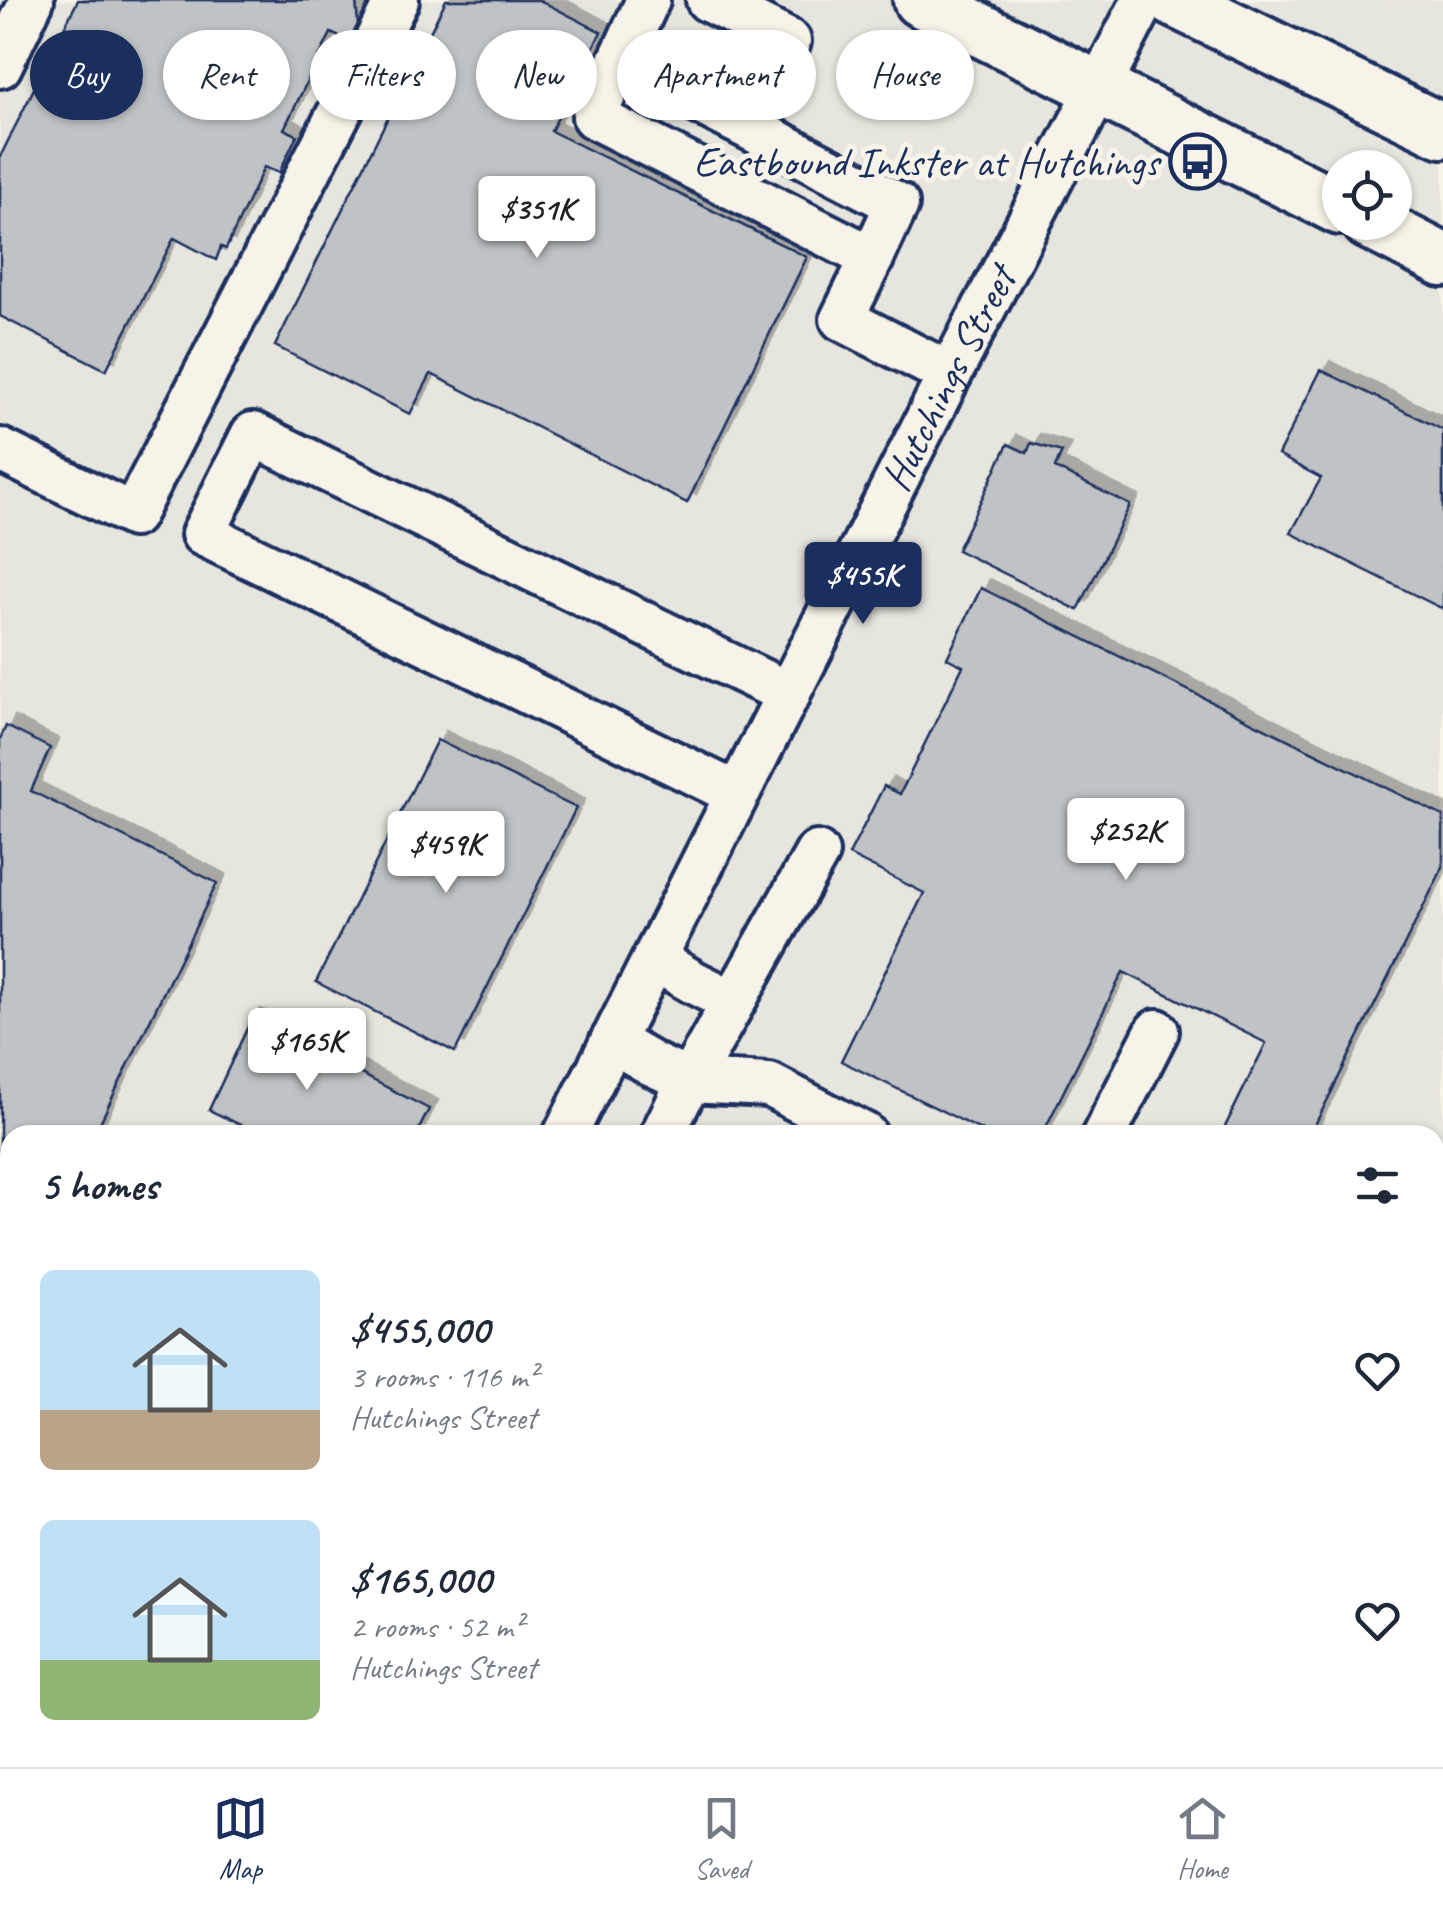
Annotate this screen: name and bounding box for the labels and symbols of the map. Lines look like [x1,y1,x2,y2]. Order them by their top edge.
bus stop icon: Eastbound Inkster at Hutchings [1168,132,1228,192]
place label: Eastbound Inkster at Hutchings [694,136,1163,189]
pin: $351K [467,176,607,261]
street label: Hutchings Street [869,253,1030,499]
pin: $455K [793,542,933,627]
pin: $252K [1056,798,1196,883]
pin: $459K [376,811,516,896]
pin: $165K [237,1008,377,1093]

